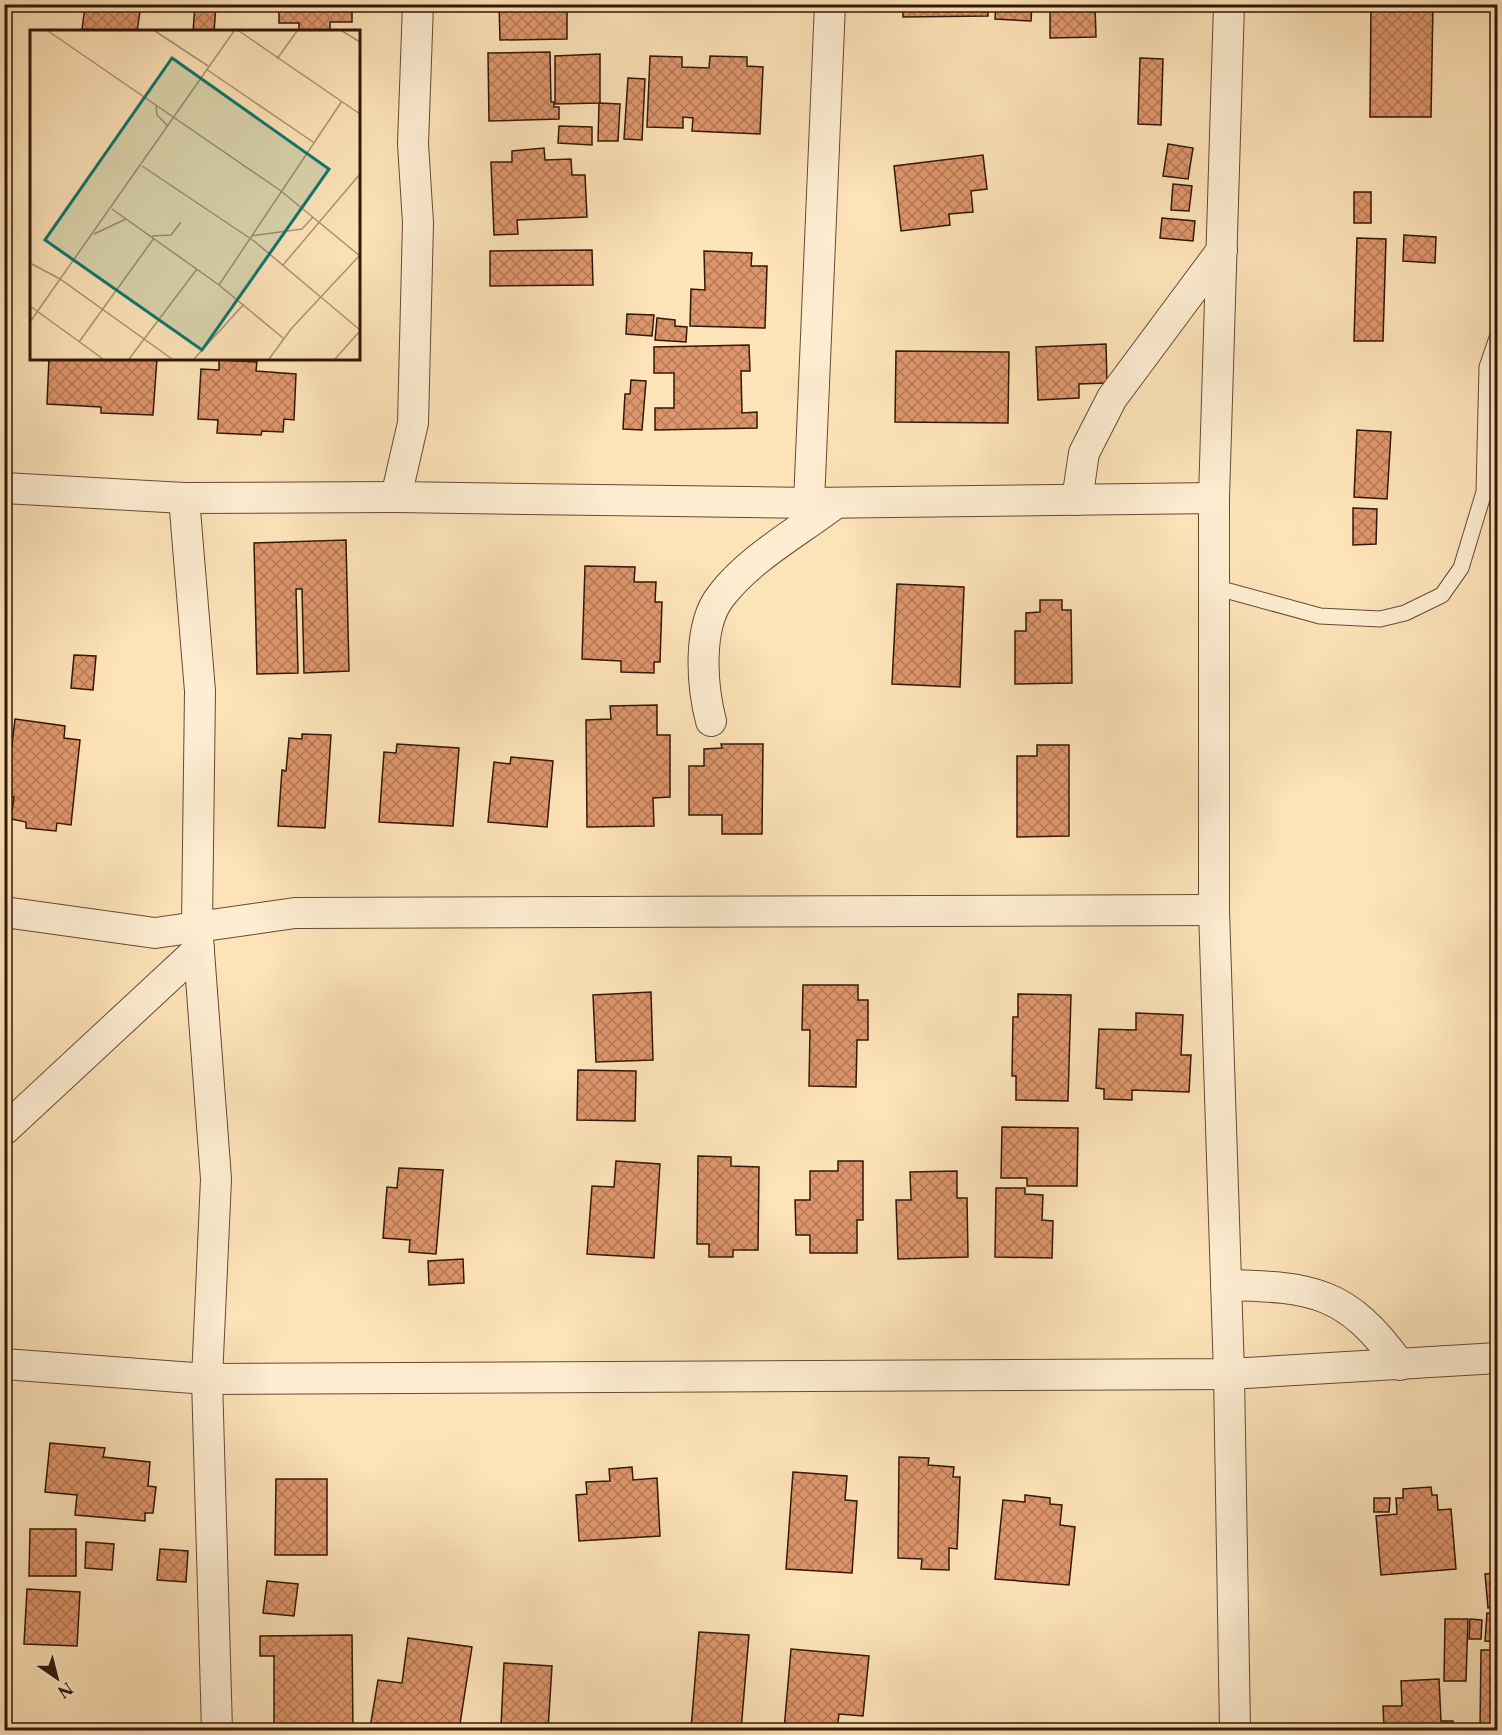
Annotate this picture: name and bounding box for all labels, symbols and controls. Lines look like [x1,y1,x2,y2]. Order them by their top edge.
inset map [30,30,360,360]
north arrow [27,1648,87,1708]
text: N [54,1678,77,1703]

